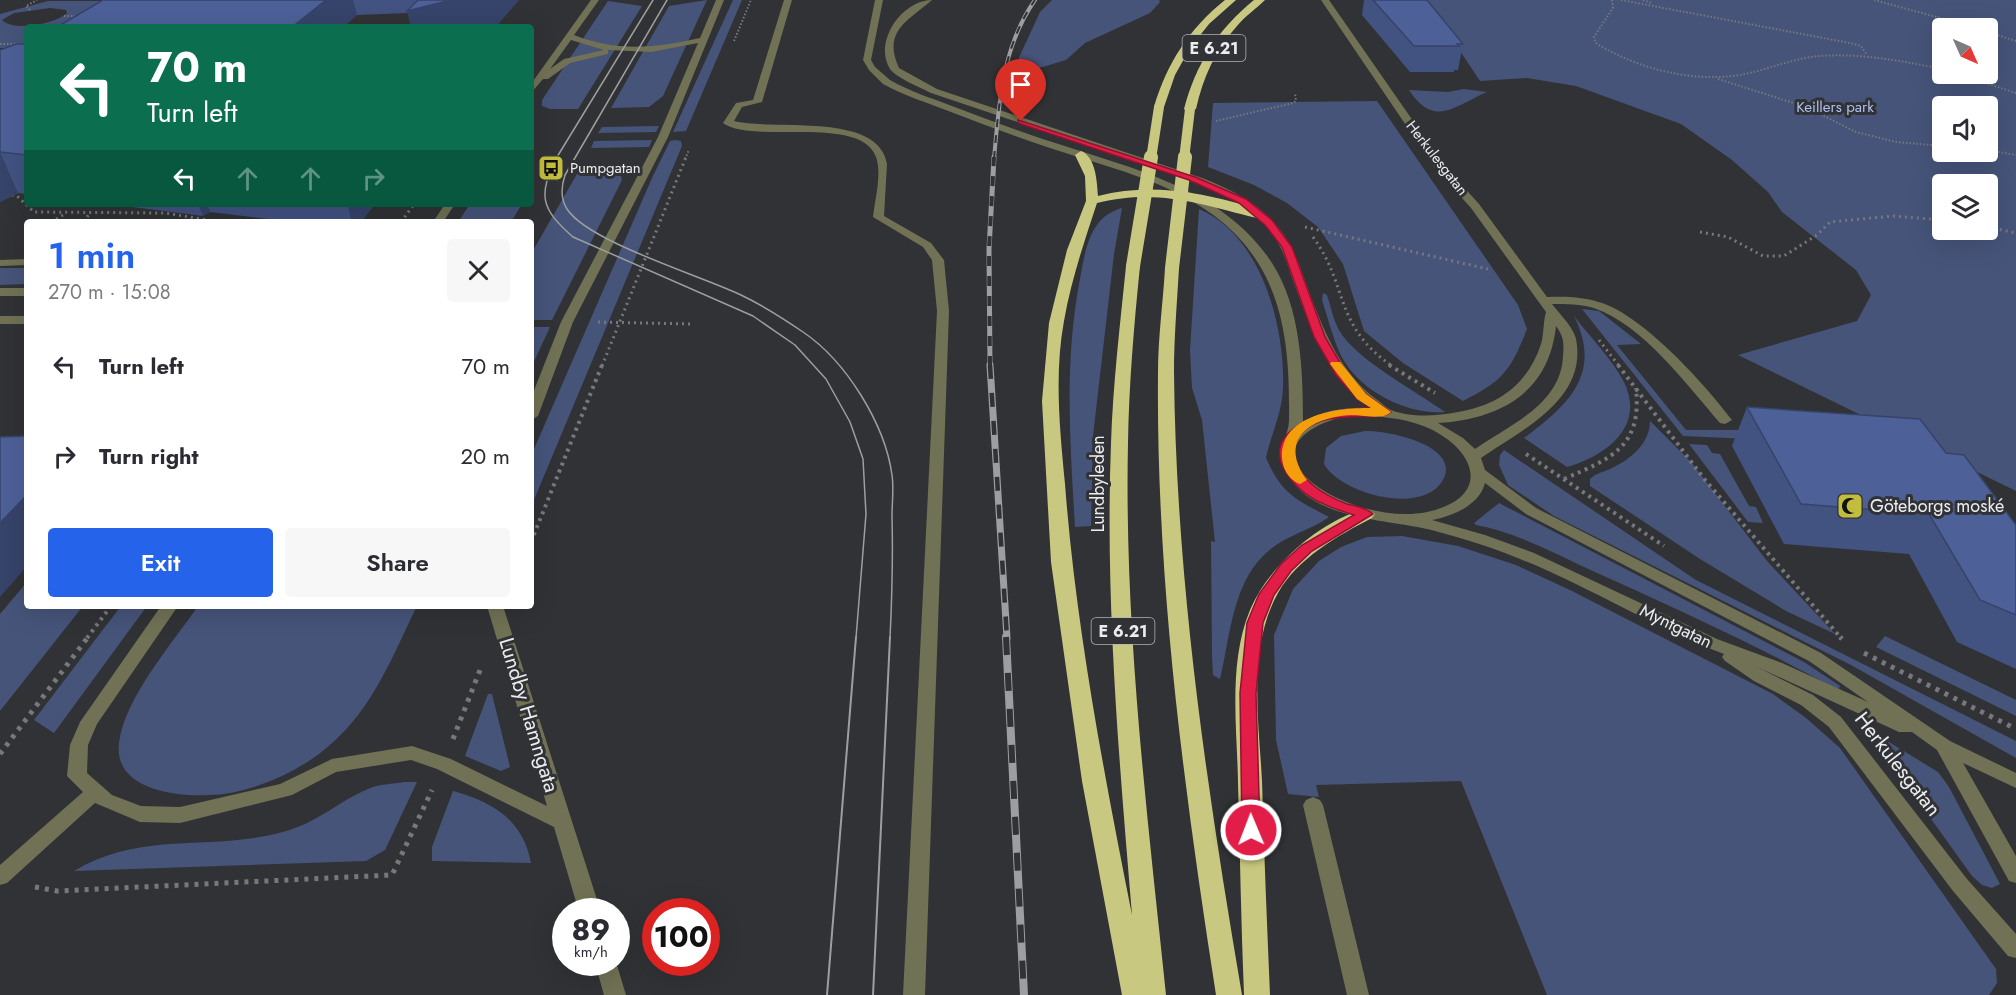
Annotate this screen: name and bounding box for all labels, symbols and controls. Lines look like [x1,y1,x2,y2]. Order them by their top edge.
north arrow [1932,18,1998,84]
map controls [1932,18,1998,240]
road number: E 6.21 [1182,35,1246,61]
text: 70 m [147,37,247,98]
icon: left [48,48,126,126]
pin [995,59,1046,121]
icon: arrive [1004,68,1037,101]
text: Turn left [147,93,237,132]
park label: Keillers park [1796,96,1874,118]
button: sound [1932,96,1998,162]
street label: Herkulesgatan [1401,116,1473,200]
bus stop icon: Pumpgatan [536,153,566,183]
place label: Pumpgatan [570,157,641,179]
icon: left [168,162,201,195]
icon: ahead [231,162,264,195]
icon: ahead [294,162,327,195]
icon: right [357,162,390,195]
button: layers [1932,174,1998,240]
text: 1 min [48,229,135,281]
button: close [447,239,510,302]
text: 270 m · 15:08 [48,278,171,307]
icon: left [48,350,81,383]
text: Turn left [99,350,184,382]
text: 70 m [461,350,510,382]
street label: Lundbyleden [1085,435,1111,533]
icon: right [48,440,81,473]
text: Turn right [99,440,199,472]
text: 20 m [461,440,510,472]
mosque icon: Göteborgs moské [1835,491,1865,521]
place label: Göteborgs moské [1870,493,2004,519]
button: Exit [48,528,273,597]
button: Share [285,528,510,597]
street label: Myntgatan [1635,597,1717,655]
road number: E 6.21 [1092,618,1154,644]
street label: Lundby Hamngata [491,634,567,796]
street label: Herkulesgatan [1848,705,1948,823]
position arrow [1219,798,1283,862]
speed limit sign: 100 [642,898,720,976]
text: 89 [572,908,610,951]
text: km/h [574,941,608,963]

